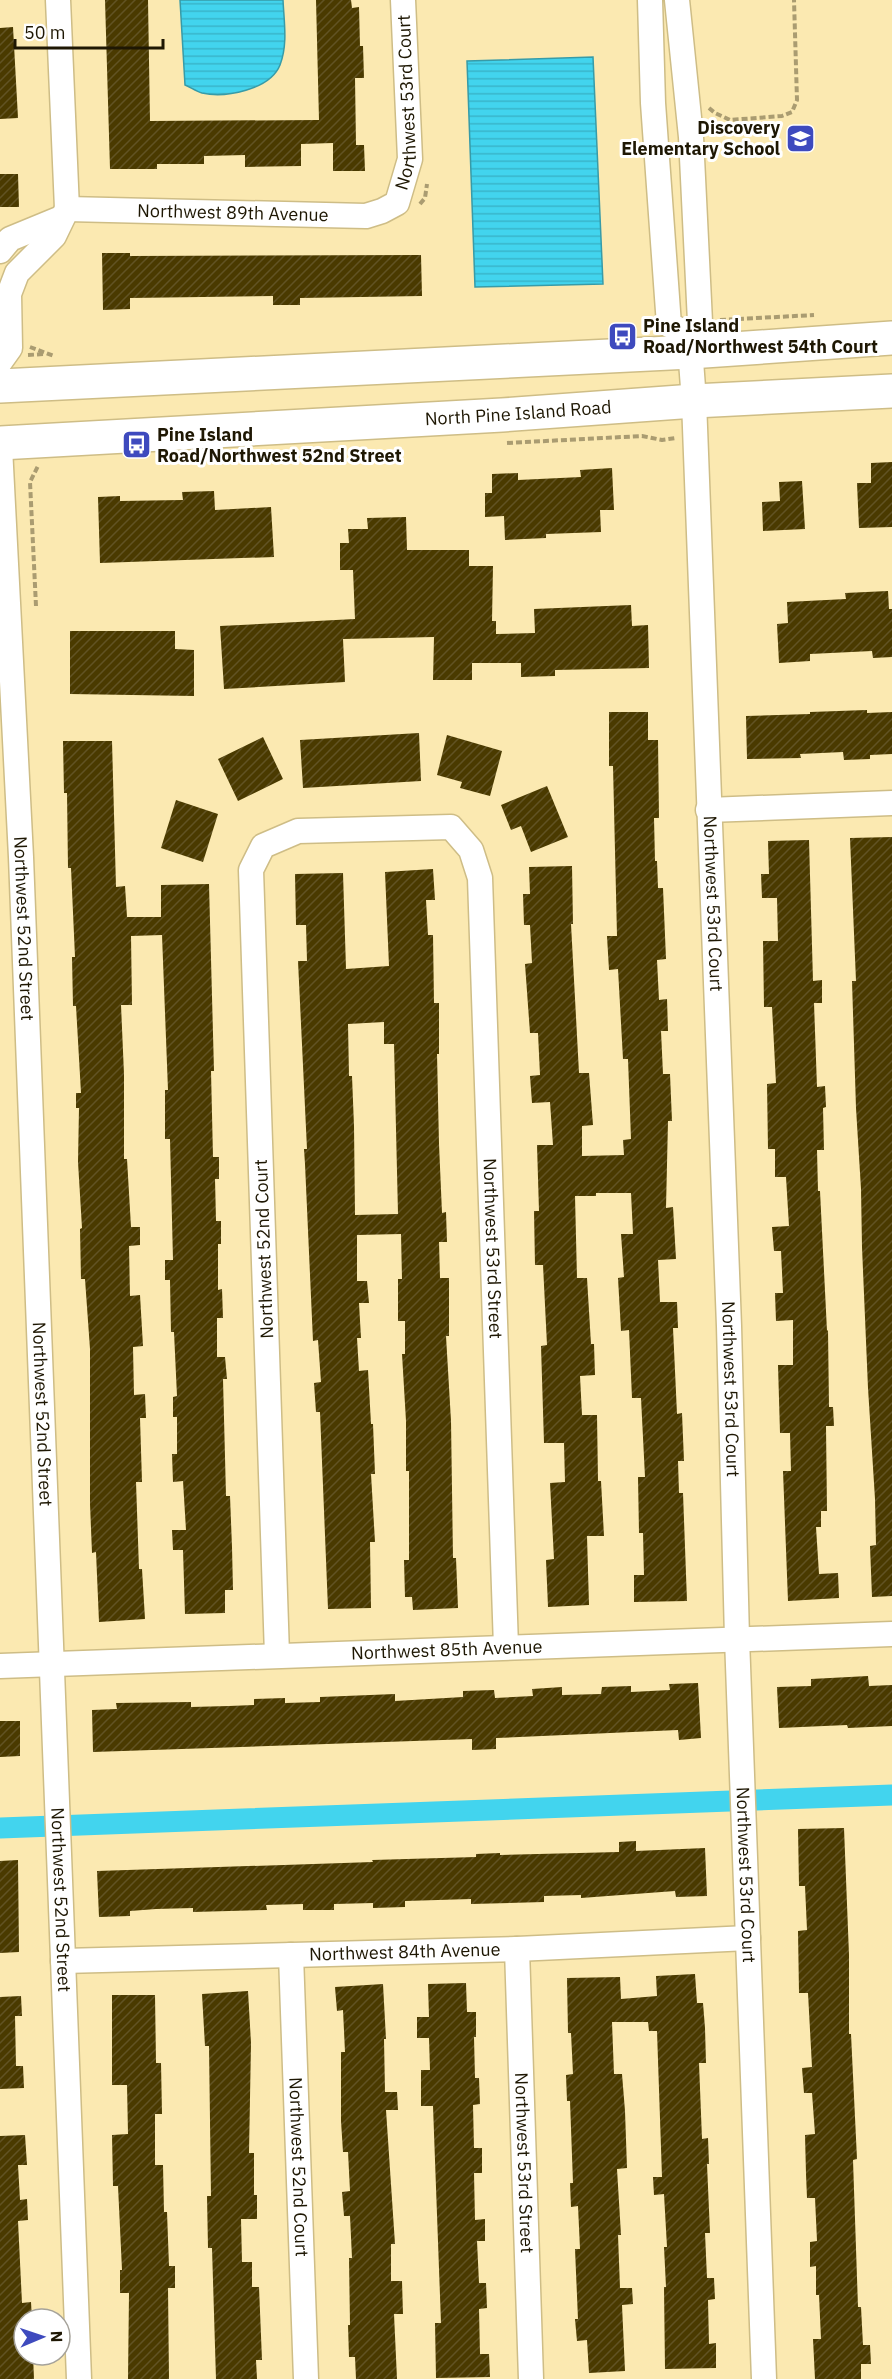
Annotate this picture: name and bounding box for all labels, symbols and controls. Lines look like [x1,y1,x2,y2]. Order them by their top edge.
scale bar [15,12,164,50]
street label: Northwest 53rd Court [389,14,421,193]
text: 50 m [24,21,66,44]
place label: Discovery Elementary School [621,116,781,160]
school or university icon: Discovery Elementary School [785,122,817,154]
street label: Northwest 89th Avenue [137,199,329,226]
place label: Pine Island Road/Northwest 54th Court [643,314,878,358]
bus stop icon: Pine Island Road/Northwest 54th Court [606,320,638,352]
street label: North Pine Island Road [424,395,612,430]
place label: Pine Island Road/Northwest 52nd Street [157,423,402,467]
bus stop icon: Pine Island Road/Northwest 52nd Street [120,429,152,461]
street label: Northwest 53rd Court [699,815,728,992]
street label: Northwest 52nd Street [9,835,39,1021]
street label: Northwest 53rd Street [478,1158,508,1339]
street label: Northwest 52nd Court [249,1159,278,1339]
street label: Northwest 53rd Court [717,1301,745,1477]
street label: Northwest 52nd Street [28,1321,58,1507]
street label: Northwest 85th Avenue [351,1635,543,1664]
street label: Northwest 53rd Court [731,1786,761,1963]
street label: Northwest 52nd Street [46,1807,76,1992]
street label: Northwest 84th Avenue [309,1937,501,1965]
street label: Northwest 53rd Street [510,2072,539,2254]
street label: Northwest 52nd Court [284,2077,314,2257]
north arrow [12,2307,72,2367]
text: N [47,2330,67,2343]

